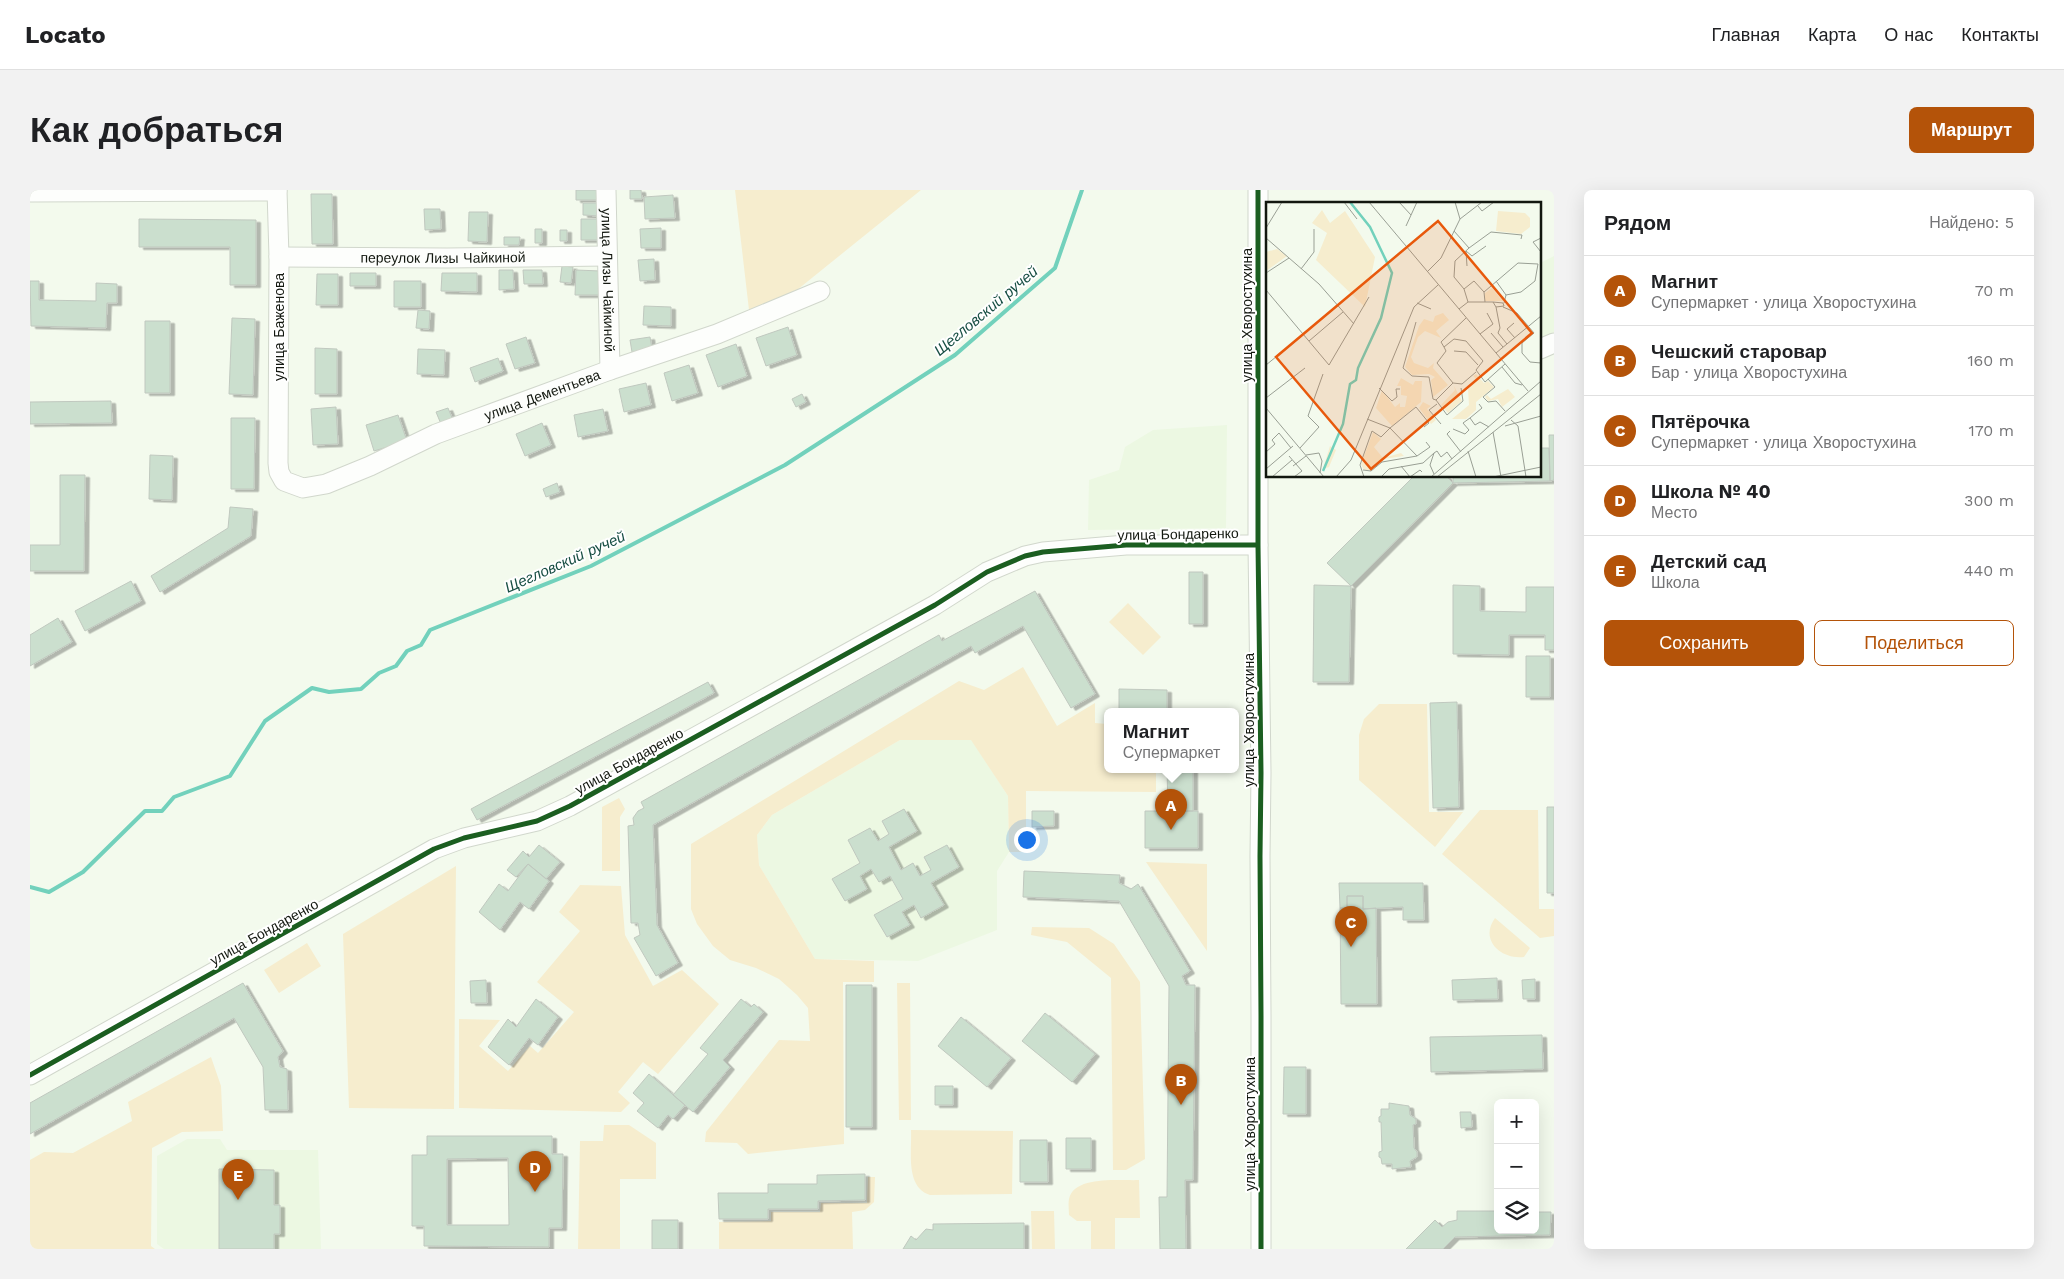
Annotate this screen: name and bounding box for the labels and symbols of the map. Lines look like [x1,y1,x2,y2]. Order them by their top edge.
inset map [1266,202,1542,478]
street label: улица Лизы Чайкиной [598,208,618,352]
street label: улица Хворостухина [1239,248,1255,382]
street label: переулок Лизы Чайкиной [360,249,526,266]
water label: Щегловский ручей [930,262,1042,360]
street label: улица Баженова [271,273,287,381]
street label: улица Дементьева [482,366,603,424]
street label: улица Бондаренко [1117,525,1239,543]
water label: Щегловский ручей [502,527,629,597]
street label: улица Хворостухина [1241,653,1257,787]
street label: улица Бондаренко [572,724,686,797]
pin: A [1155,789,1187,830]
your location [1014,827,1040,853]
street label: улица Бондаренко [207,895,321,968]
pin: C [1335,906,1367,947]
street label: улица Хворостухина [1242,1057,1258,1191]
pin: B [1165,1064,1197,1105]
pin: D [519,1151,551,1192]
pin: E [222,1159,254,1200]

